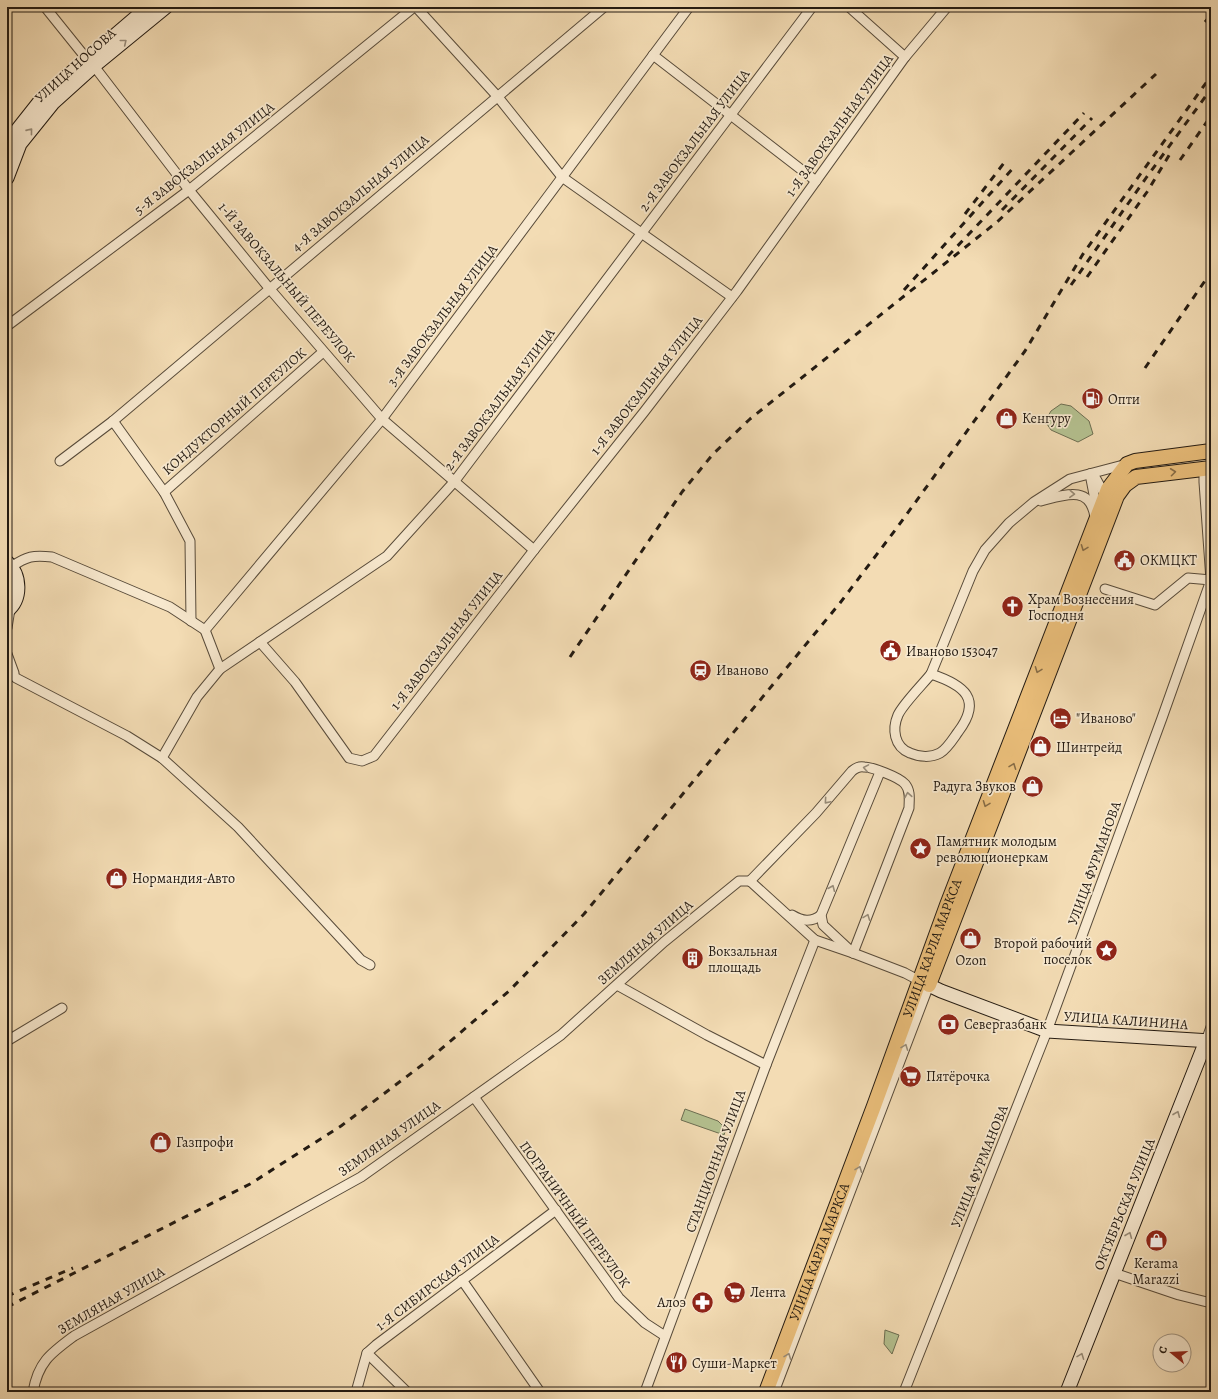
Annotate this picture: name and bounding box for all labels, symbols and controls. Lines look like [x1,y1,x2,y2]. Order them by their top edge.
street label: УЛИЦА НОСОВА [31,23,121,107]
one-way arrow [119,39,126,46]
street label: 1-Я ЗАВОКЗАЛЬНАЯ УЛИЦА [781,49,898,200]
street label: 2-Я ЗАВОКЗАЛЬНАЯ УЛИЦА [635,65,755,215]
street label: 5-Я ЗАВОКЗАЛЬНАЯ УЛИЦА [130,97,279,219]
one-way arrow [26,129,33,136]
street label: 4-Я ЗАВОКЗАЛЬНАЯ УЛИЦА [288,130,434,256]
street label: 1-Й ЗАВОКЗАЛЬНЫЙ ПЕРЕУЛОК [214,198,359,366]
street label: 3-Я ЗАВОКЗАЛЬНАЯ УЛИЦА [383,240,503,390]
street label: 1-Я ЗАВОКЗАЛЬНАЯ УЛИЦА [586,311,707,459]
street label: 2-Я ЗАВОКЗАЛЬНАЯ УЛИЦА [440,324,560,474]
street label: КОНДУКТОРНЫЙ ПЕРЕУЛОК [158,344,310,479]
fuel station icon: Опти [1079,386,1105,412]
place label: Опти [1108,390,1140,409]
shop icon: Кенгуру [993,405,1019,431]
place label: Кенгуру [1022,409,1071,428]
one-way arrow [1170,468,1177,477]
one-way arrow [1068,490,1075,499]
one-way arrow [1081,545,1089,552]
public building icon: ОКМЦКТ [1112,547,1138,573]
place label: ОКМЦКТ [1140,551,1197,570]
street label: 1-Я ЗАВОКЗАЛЬНАЯ УЛИЦА [386,566,507,714]
place label: Храм Вознесения Господня [1028,590,1134,625]
church icon: Храм Вознесения Господня [1000,594,1026,620]
public building icon: Иваново 153047 [877,638,903,664]
place label: Иваново 153047 [906,642,998,661]
station icon: Иваново [688,657,714,683]
place label: Иваново [716,661,768,680]
one-way arrow [1034,666,1042,673]
hotel icon: "Иваново" [1048,705,1074,731]
place label: "Иваново" [1076,709,1136,728]
shop icon: Шинтрейд [1028,734,1054,760]
place label: Шинтрейд [1056,738,1122,757]
one-way arrow [1008,762,1016,769]
one-way arrow [863,764,869,773]
shop icon: Радуга Звуков [1019,773,1045,799]
place label: Радуга Звуков [933,777,1016,796]
one-way arrow [904,791,913,798]
one-way arrow [825,796,832,804]
street label: УЛИЦА ФУРМАНОВА [1063,798,1126,928]
one-way arrow [983,801,991,808]
place label: Памятник молодым революционеркам [936,832,1057,867]
place icon: Памятник молодым революционеркам [908,836,934,862]
shop icon: Нормандия-Авто [104,865,130,891]
place label: Нормандия-Авто [132,869,235,888]
street label: УЛИЦА КАРЛА МАРКСА [898,875,967,1020]
one-way arrow [827,884,835,892]
street label: ЗЕМЛЯНАЯ УЛИЦА [594,895,698,989]
one-way arrow [863,913,871,920]
shop icon: Ozon [958,925,984,951]
place label: Второй рабочий поселок [994,934,1092,969]
place icon: Второй рабочий поселок [1094,938,1120,964]
place label: Вокзальная площадь [708,942,778,977]
building icon: Вокзальная площадь [680,946,706,972]
place label: Ozon [956,951,987,970]
street label: УЛИЦА КАЛИНИНА [1063,1007,1190,1034]
bank icon: Севергазбанк [935,1011,961,1037]
place label: Севергазбанк [964,1015,1047,1034]
one-way arrow [900,1044,908,1051]
supermarket icon: Пятёрочка [898,1063,924,1089]
place label: Пятёрочка [926,1067,990,1086]
street label: СТАНЦИОННАЯ УЛИЦА [681,1086,750,1235]
street label: ЗЕМЛЯНАЯ УЛИЦА [334,1096,445,1181]
street label: УЛИЦА ФУРМАНОВА [946,1101,1013,1230]
one-way arrow [1172,1111,1180,1118]
shop icon: Газпрофи [147,1129,173,1155]
place label: Газпрофи [176,1133,234,1152]
street label: ОКТЯБРЬСКАЯ УЛИЦА [1089,1135,1160,1273]
street label: ПОГРАНИЧНЫЙ ПЕРЕУЛОК [515,1137,634,1291]
one-way arrow [855,1165,863,1172]
street label: УЛИЦА КАРЛА МАРКСА [785,1179,854,1324]
shop icon: Kerama Marazzi [1143,1228,1169,1254]
street label: 1-Я СИБИРСКАЯ УЛИЦА [372,1229,503,1335]
one-way arrow [1124,1231,1132,1239]
place label: Kerama Marazzi [1133,1254,1179,1289]
street label: ЗЕМЛЯНАЯ УЛИЦА [54,1262,169,1339]
supermarket icon: Лента [722,1279,748,1305]
place label: Лента [750,1283,787,1302]
pharmacy icon: Алоэ [689,1289,715,1315]
place label: Алоэ [656,1293,686,1312]
north arrow [1152,1333,1192,1373]
text: С [1155,1344,1171,1356]
restaurant icon: Суши-Маркет [663,1350,689,1376]
one-way arrow [783,1352,791,1359]
one-way arrow [1076,1352,1084,1359]
place label: Суши-Маркет [692,1354,777,1373]

